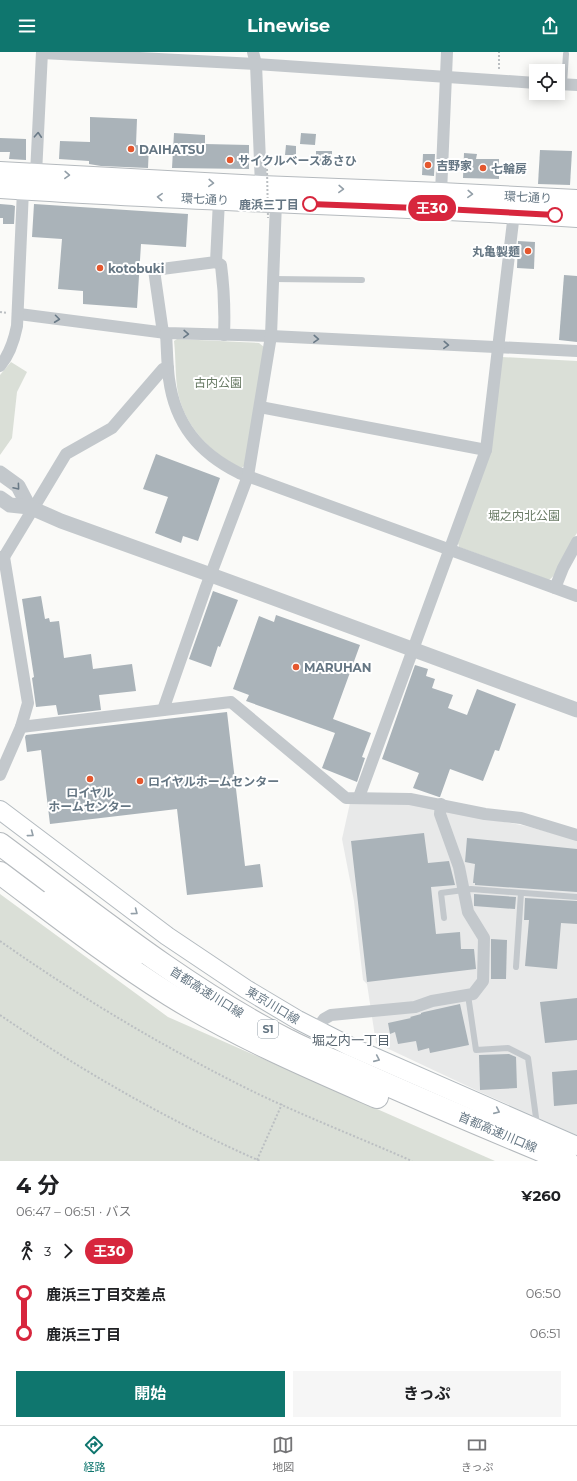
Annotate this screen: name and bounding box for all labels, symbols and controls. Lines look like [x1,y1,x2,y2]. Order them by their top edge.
icon: menu [16,15,38,37]
text: Linewise [247,15,330,37]
icon: share [539,15,561,37]
map controls [529,64,565,100]
button: locate [529,64,565,100]
one-way arrow [33,132,42,138]
place label: DAIHATSU [139,142,205,157]
marker: DAIHATSU [126,144,136,154]
place label: サイクルベースあさひ [238,153,357,168]
marker: サイクルベースあさひ [225,155,235,165]
place label: 吉野家 [436,158,472,173]
marker: 吉野家 [423,160,433,170]
place label: 七輪房 [491,161,527,176]
marker: 七輪房 [478,163,488,173]
one-way arrow [64,171,70,180]
one-way arrow [208,179,214,188]
one-way arrow [338,185,344,193]
street label: 環七通り [504,188,552,206]
street label: 環七通り [181,190,229,208]
one-way arrow [467,190,473,199]
one-way arrow [157,193,163,201]
line badge: 王30 [409,195,455,221]
marker: 鹿浜三丁目 [302,196,318,212]
place label: 鹿浜三丁目 [239,197,299,212]
text: 王30 [416,199,448,217]
unlabelled marker [547,207,563,223]
place label: 丸亀製麺 [472,244,520,259]
marker: 丸亀製麺 [523,246,533,256]
place label: kotobuki [108,261,164,276]
marker: kotobuki [95,263,105,273]
one-way arrow [54,314,60,323]
one-way arrow [183,330,189,338]
one-way arrow [313,334,319,343]
one-way arrow [443,341,449,350]
park label: 古内公園 [194,375,242,390]
one-way arrow [12,483,19,490]
park label: 堀之内北公園 [488,508,560,523]
place label: MARUHAN [304,660,372,675]
marker: MARUHAN [291,662,301,672]
marker: ロイヤル ホームセンター [85,774,95,784]
place label: ロイヤルホームセンター [148,774,279,789]
marker: ロイヤルホームセンター [135,776,145,786]
place label: ロイヤル ホームセンター [48,785,132,814]
one-way arrow [27,829,34,836]
one-way arrow [131,907,138,915]
street label: 首都高速川口線 [167,963,247,1021]
street label: 東京川口線 [243,983,303,1027]
road number: S1 [258,1020,278,1038]
district label: 堀之内一丁目 [312,1032,390,1048]
one-way arrow [374,1054,381,1062]
one-way arrow [492,1106,500,1114]
street label: 首都高速川口線 [456,1109,540,1155]
text: 4 分 [16,1172,59,1199]
text: ¥260 [521,1186,561,1205]
text: 06:47 – 06:51 · バス [16,1203,132,1219]
icon: walk [16,1240,38,1262]
icon: forward [57,1240,79,1262]
text: 王30 [93,1242,125,1260]
text: 3 [44,1243,51,1259]
text: 鹿浜三丁目交差点 [46,1285,166,1304]
text: 06:50 [526,1285,561,1301]
text: 鹿浜三丁目 [46,1325,121,1344]
text: 06:51 [530,1325,561,1341]
button: 開始 [16,1371,285,1417]
button: きっぷ [293,1371,561,1417]
tab: 経路 [83,1434,105,1474]
tab: 地図 [272,1434,294,1474]
tab: きっぷ [461,1434,494,1474]

